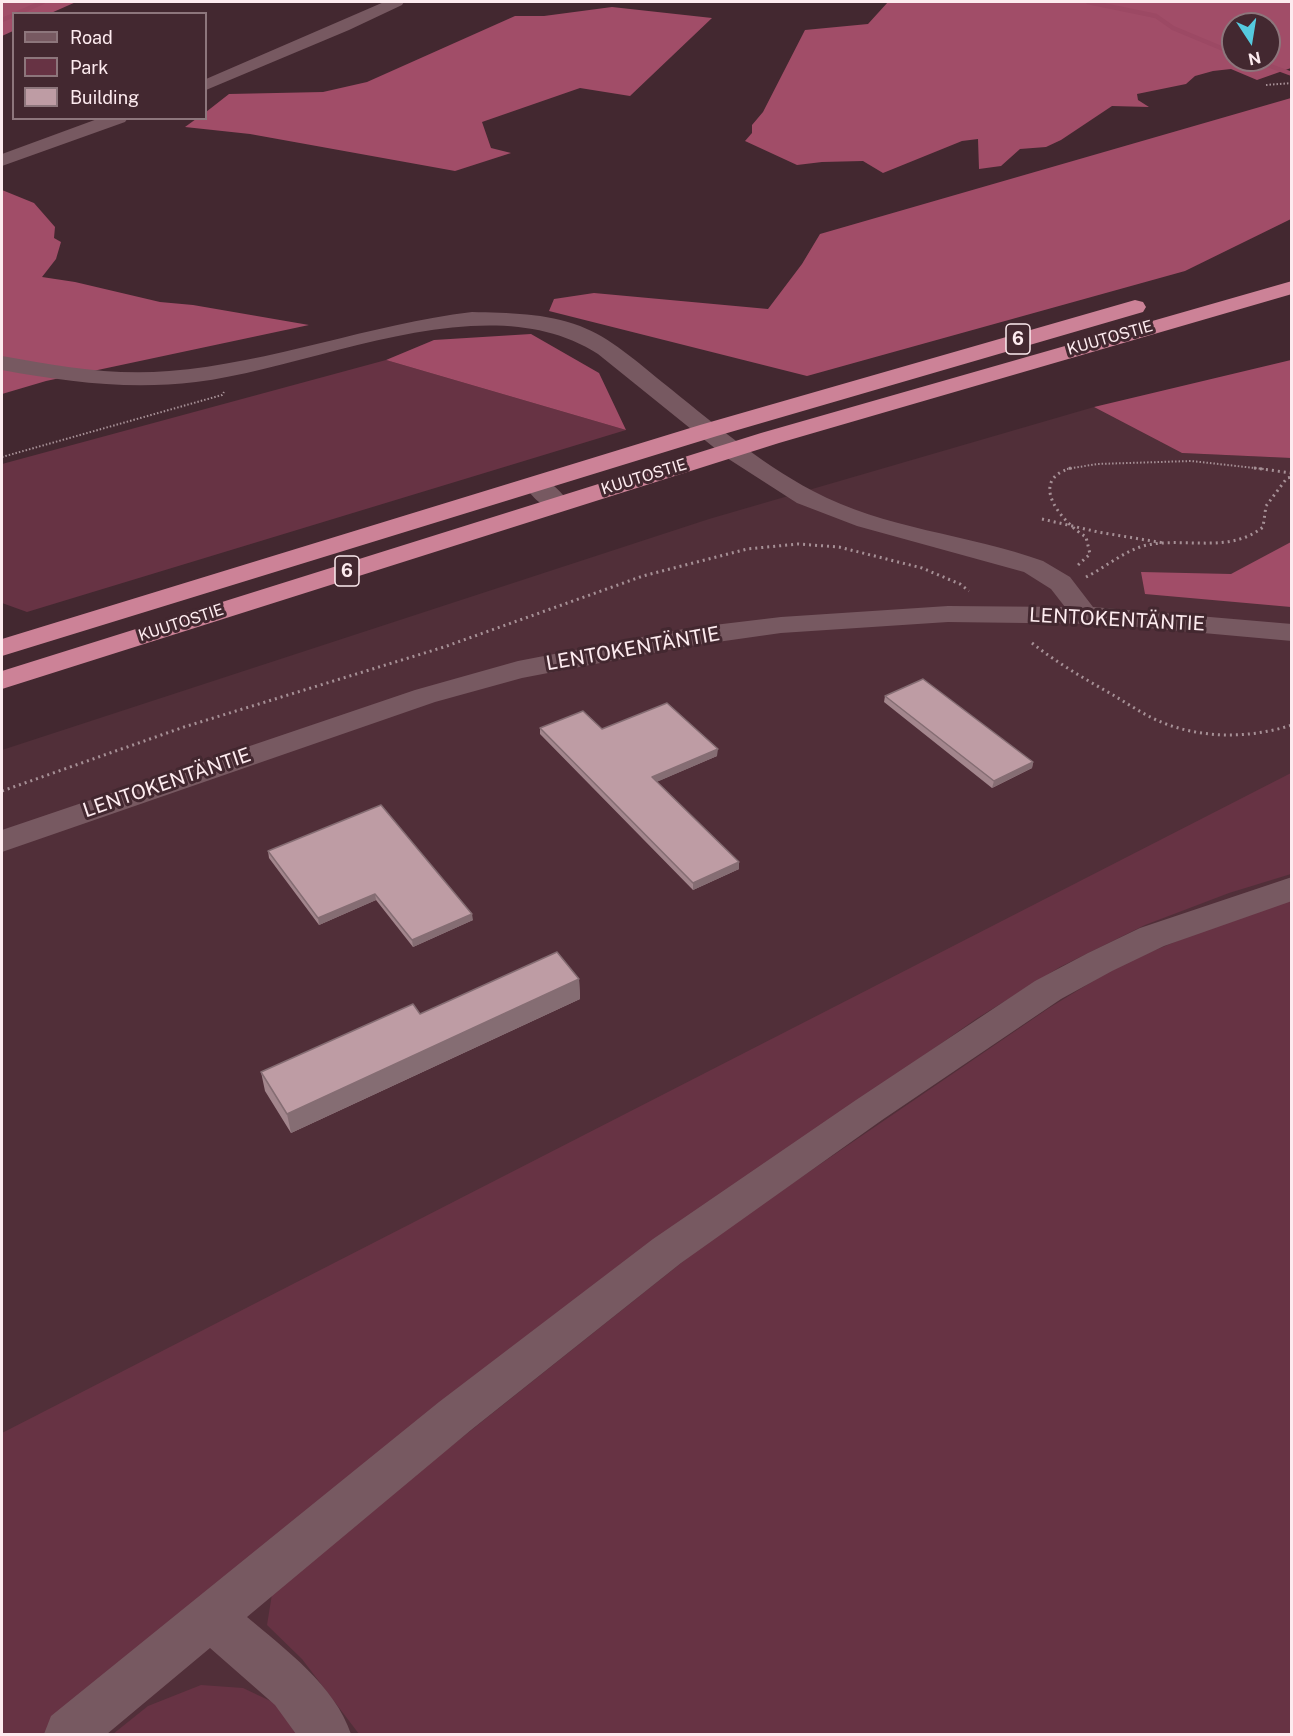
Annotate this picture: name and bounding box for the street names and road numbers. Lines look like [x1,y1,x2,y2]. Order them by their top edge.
street label: KUUTOSTIE [1065,317,1155,359]
road number: 6 [1006,324,1030,354]
street label: KUUTOSTIE [599,455,689,499]
road number: 6 [335,556,359,586]
street label: KUUTOSTIE [136,600,226,646]
street label: LENTOKENTÄNTIE [1028,603,1206,637]
street label: LENTOKENTÄNTIE [544,622,722,676]
street label: LENTOKENTÄNTIE [80,743,254,823]

